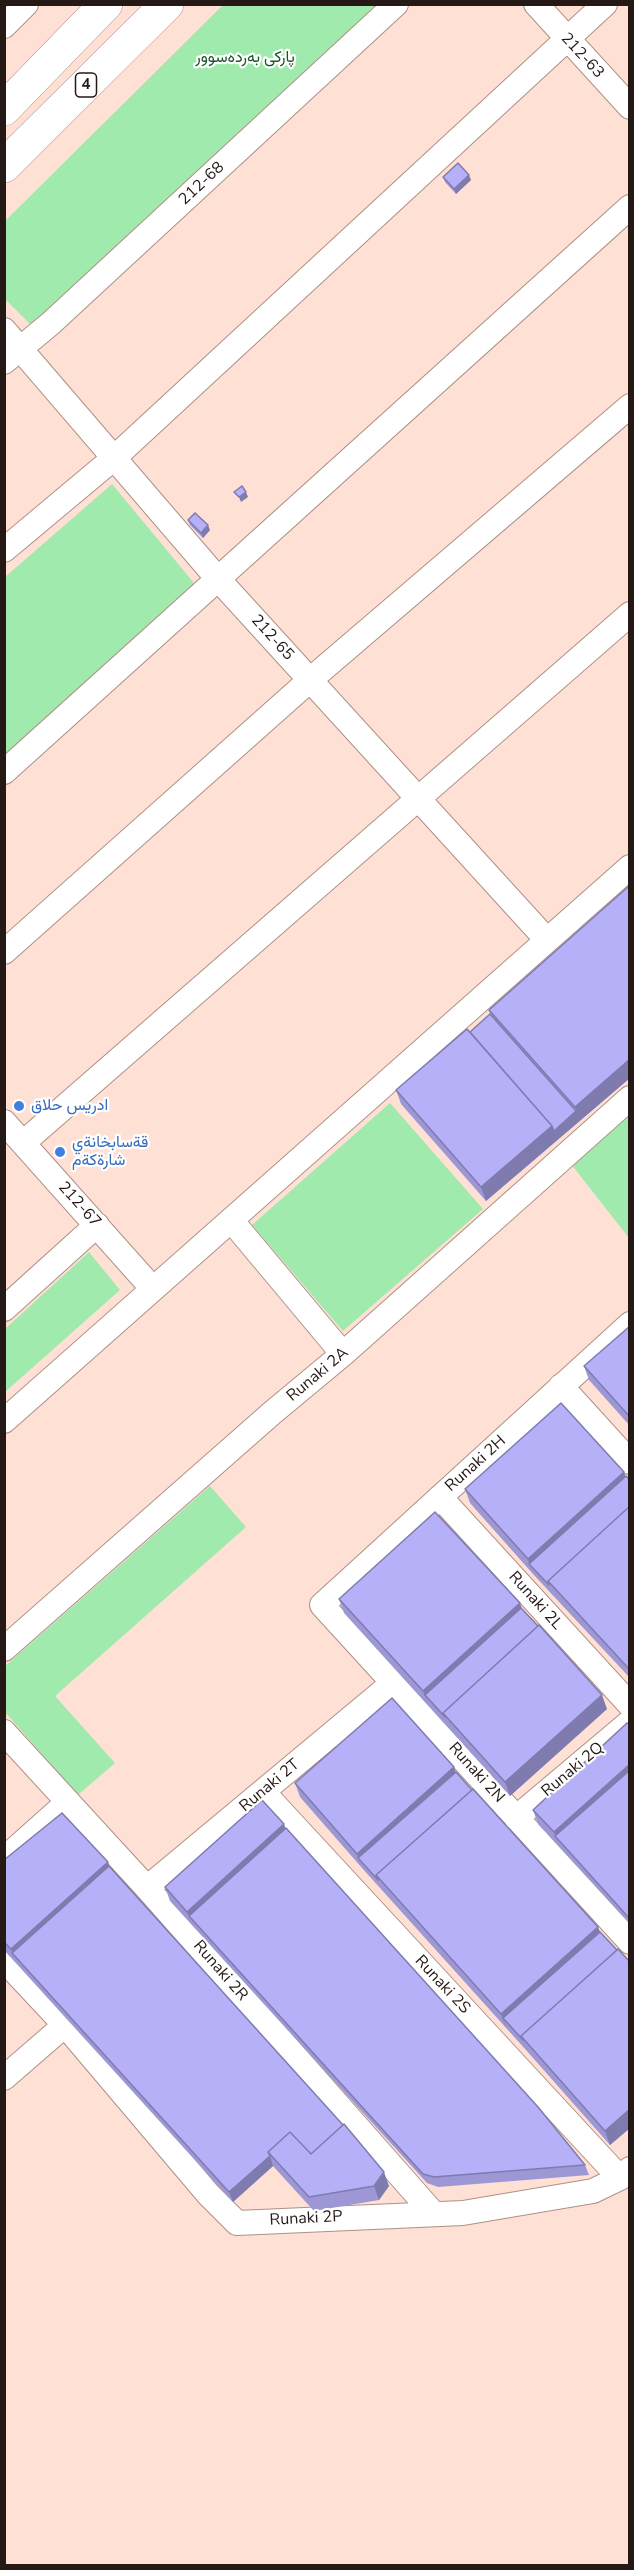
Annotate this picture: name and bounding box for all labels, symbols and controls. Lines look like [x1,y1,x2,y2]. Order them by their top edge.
street label: 212-63 [556,29,608,83]
park label: پارکی بەردەسوور [195,48,295,68]
road number: 4 [76,73,97,97]
street label: 212-68 [175,158,229,210]
street label: 212-65 [247,611,297,665]
place label: ادريس حلاق [31,1096,108,1116]
marker: ادريس حلاق [12,1099,26,1113]
place label: قةسابخانةي شارةكةم [72,1133,148,1171]
marker: قةسابخانةي شارةكةم [53,1145,67,1159]
street label: 212-67 [54,1178,104,1232]
street label: Runaki 2A [283,1344,353,1406]
street label: Runaki 2H [442,1432,510,1496]
street label: Runaki 2L [504,1568,566,1634]
street label: Runaki 2N [444,1739,508,1807]
street label: Runaki 2Q [538,1739,608,1801]
street label: Runaki 2T [236,1755,304,1817]
street label: Runaki 2R [189,1937,251,2005]
street label: Runaki 2S [410,1952,474,2018]
street label: Runaki 2P [269,2208,343,2230]

